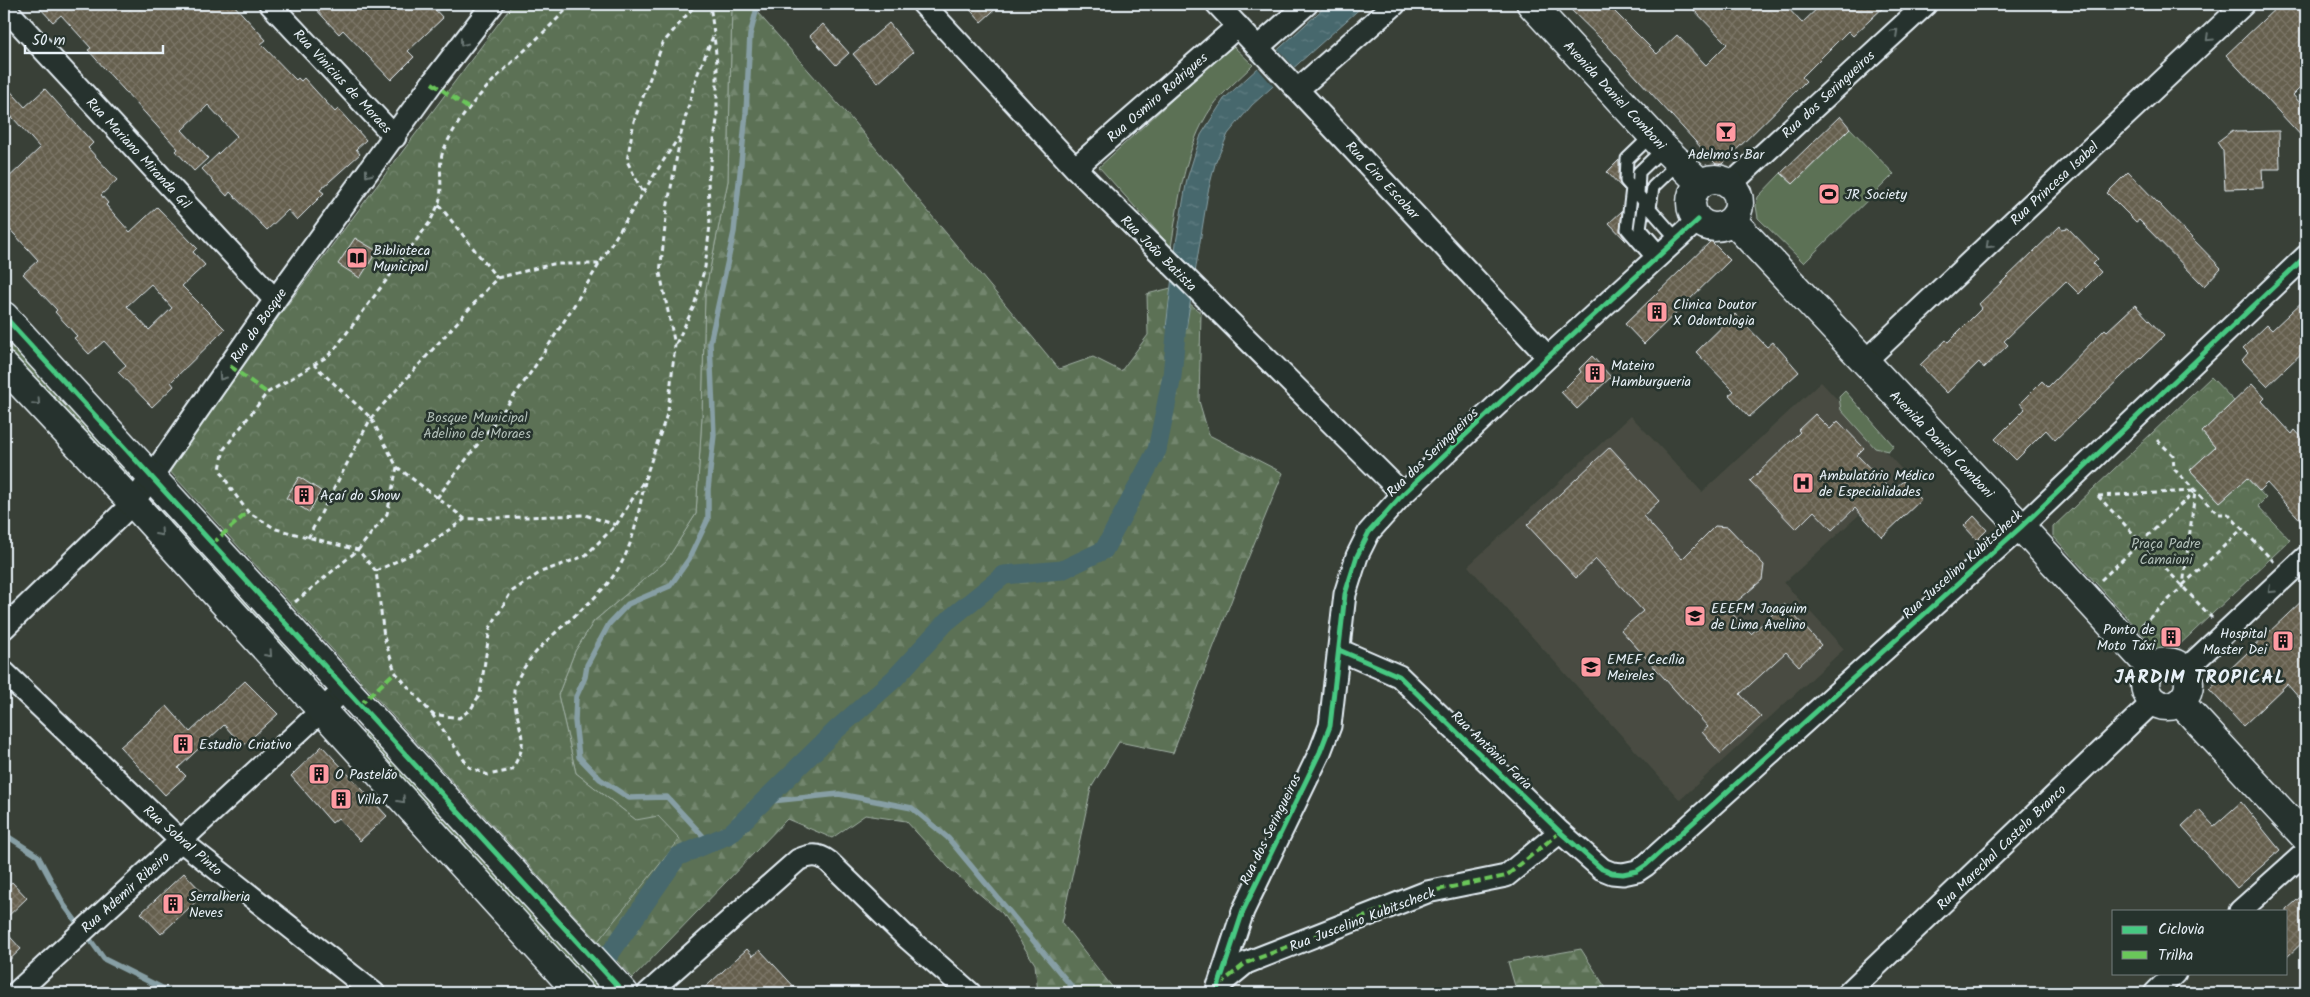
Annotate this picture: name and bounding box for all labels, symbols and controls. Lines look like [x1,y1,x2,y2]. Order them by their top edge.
scale bar [25,22,162,54]
street label: Rua Vinicius de Moraes [288,24,397,139]
text: 50 m [32,29,66,53]
one-way arrow [1889,29,1898,38]
one-way arrow [2206,32,2215,41]
street label: Avenida Daniel Comboni [1558,36,1671,156]
one-way arrow [460,37,469,46]
street label: Rua dos Seringueiros [1777,45,1880,144]
street label: Rua Osmiro Rodrigues [1102,48,1213,148]
street label: Rua Mariano Miranda Gil [80,93,197,215]
bar icon: Adelmo's Bar [1714,120,1738,144]
street label: Rua Ciro Escobar [1340,136,1426,226]
street label: Rua Princesa Isabel [2005,136,2105,231]
place label: Adelmo's Bar [1688,144,1766,166]
one-way arrow [365,168,374,178]
sports icon: JR Society [1817,182,1841,206]
place label: JR Society [1845,184,1907,206]
street label: Rua João Batista [1115,210,1202,297]
one-way arrow [1985,239,1994,248]
place label: Biblioteca Municipal [373,240,430,278]
library icon: Biblioteca Municipal [345,246,369,270]
street label: Rua do Bosque [225,283,293,367]
place label: Clinica Doutor X Odontologia [1673,294,1757,332]
building icon: Clinica Doutor X Odontologia [1645,300,1669,324]
place label: Mateiro Hamburgueria [1611,355,1691,393]
building icon: Mateiro Hamburgueria [1583,361,1607,385]
one-way arrow [219,371,228,381]
street label: Avenida Daniel Comboni [1884,386,1999,504]
one-way arrow [31,396,40,405]
street label: Rua dos Seringueiros [1381,403,1484,503]
park label: Bosque Municipal Adelino de Moraes [423,407,531,445]
place label: Ambulatório Médico de Especialidades [1819,465,1934,503]
hospital icon: Ambulatório Médico de Especialidades [1791,471,1815,495]
building icon: Açaí do Show [292,483,316,507]
place label: Açaí do Show [320,485,401,507]
street label: Rua Juscelino Kubitscheck [1898,504,2028,625]
one-way arrow [154,528,163,537]
park label: Praça Padre Camaioni [2131,533,2201,571]
one-way arrow [2267,584,2276,593]
place label: EEEFM Joaquim de Lima Avelino [1711,598,1807,636]
school or university icon: EEEFM Joaquim de Lima Avelino [1683,604,1707,628]
place label: Ponto de Moto Táxi [2097,619,2156,657]
place label: Hospital Master Dei [2203,623,2268,661]
building icon: Ponto de Moto Táxi [2159,625,2183,649]
building icon: Hospital Master Dei [2271,629,2295,653]
one-way arrow [264,648,273,657]
place label: EMEF Cecília Meireles [1607,649,1685,687]
school or university icon: EMEF Cecília Meireles [1579,655,1603,679]
district label: JARDIM TROPICAL [2114,663,2286,693]
street label: Rua Antônio Faria [1446,706,1537,795]
building icon: Estudio Criativo [171,732,195,756]
place label: Estudio Criativo [199,734,292,756]
building icon: O Pastelão [307,762,331,786]
place label: O Pastelão [335,764,397,786]
street label: Rua dos Seringueiros [1234,770,1307,889]
street label: Rua Marechal Castelo Branco [1932,780,2072,916]
building icon: Villa7 [329,787,353,811]
place label: Villa7 [357,789,388,811]
one-way arrow [397,794,406,803]
street label: Rua Sobral Pinto [138,800,227,881]
street label: Rua Ademir Ribeiro [76,847,175,939]
street label: Rua Juscelino Kubitscheck [1286,882,1439,958]
place label: Serralheria Neves [189,886,250,924]
building icon: Serralheria Neves [161,892,185,916]
legend [2112,910,2288,974]
text: Ciclovia [2158,918,2205,942]
text: Trilha [2158,944,2193,968]

